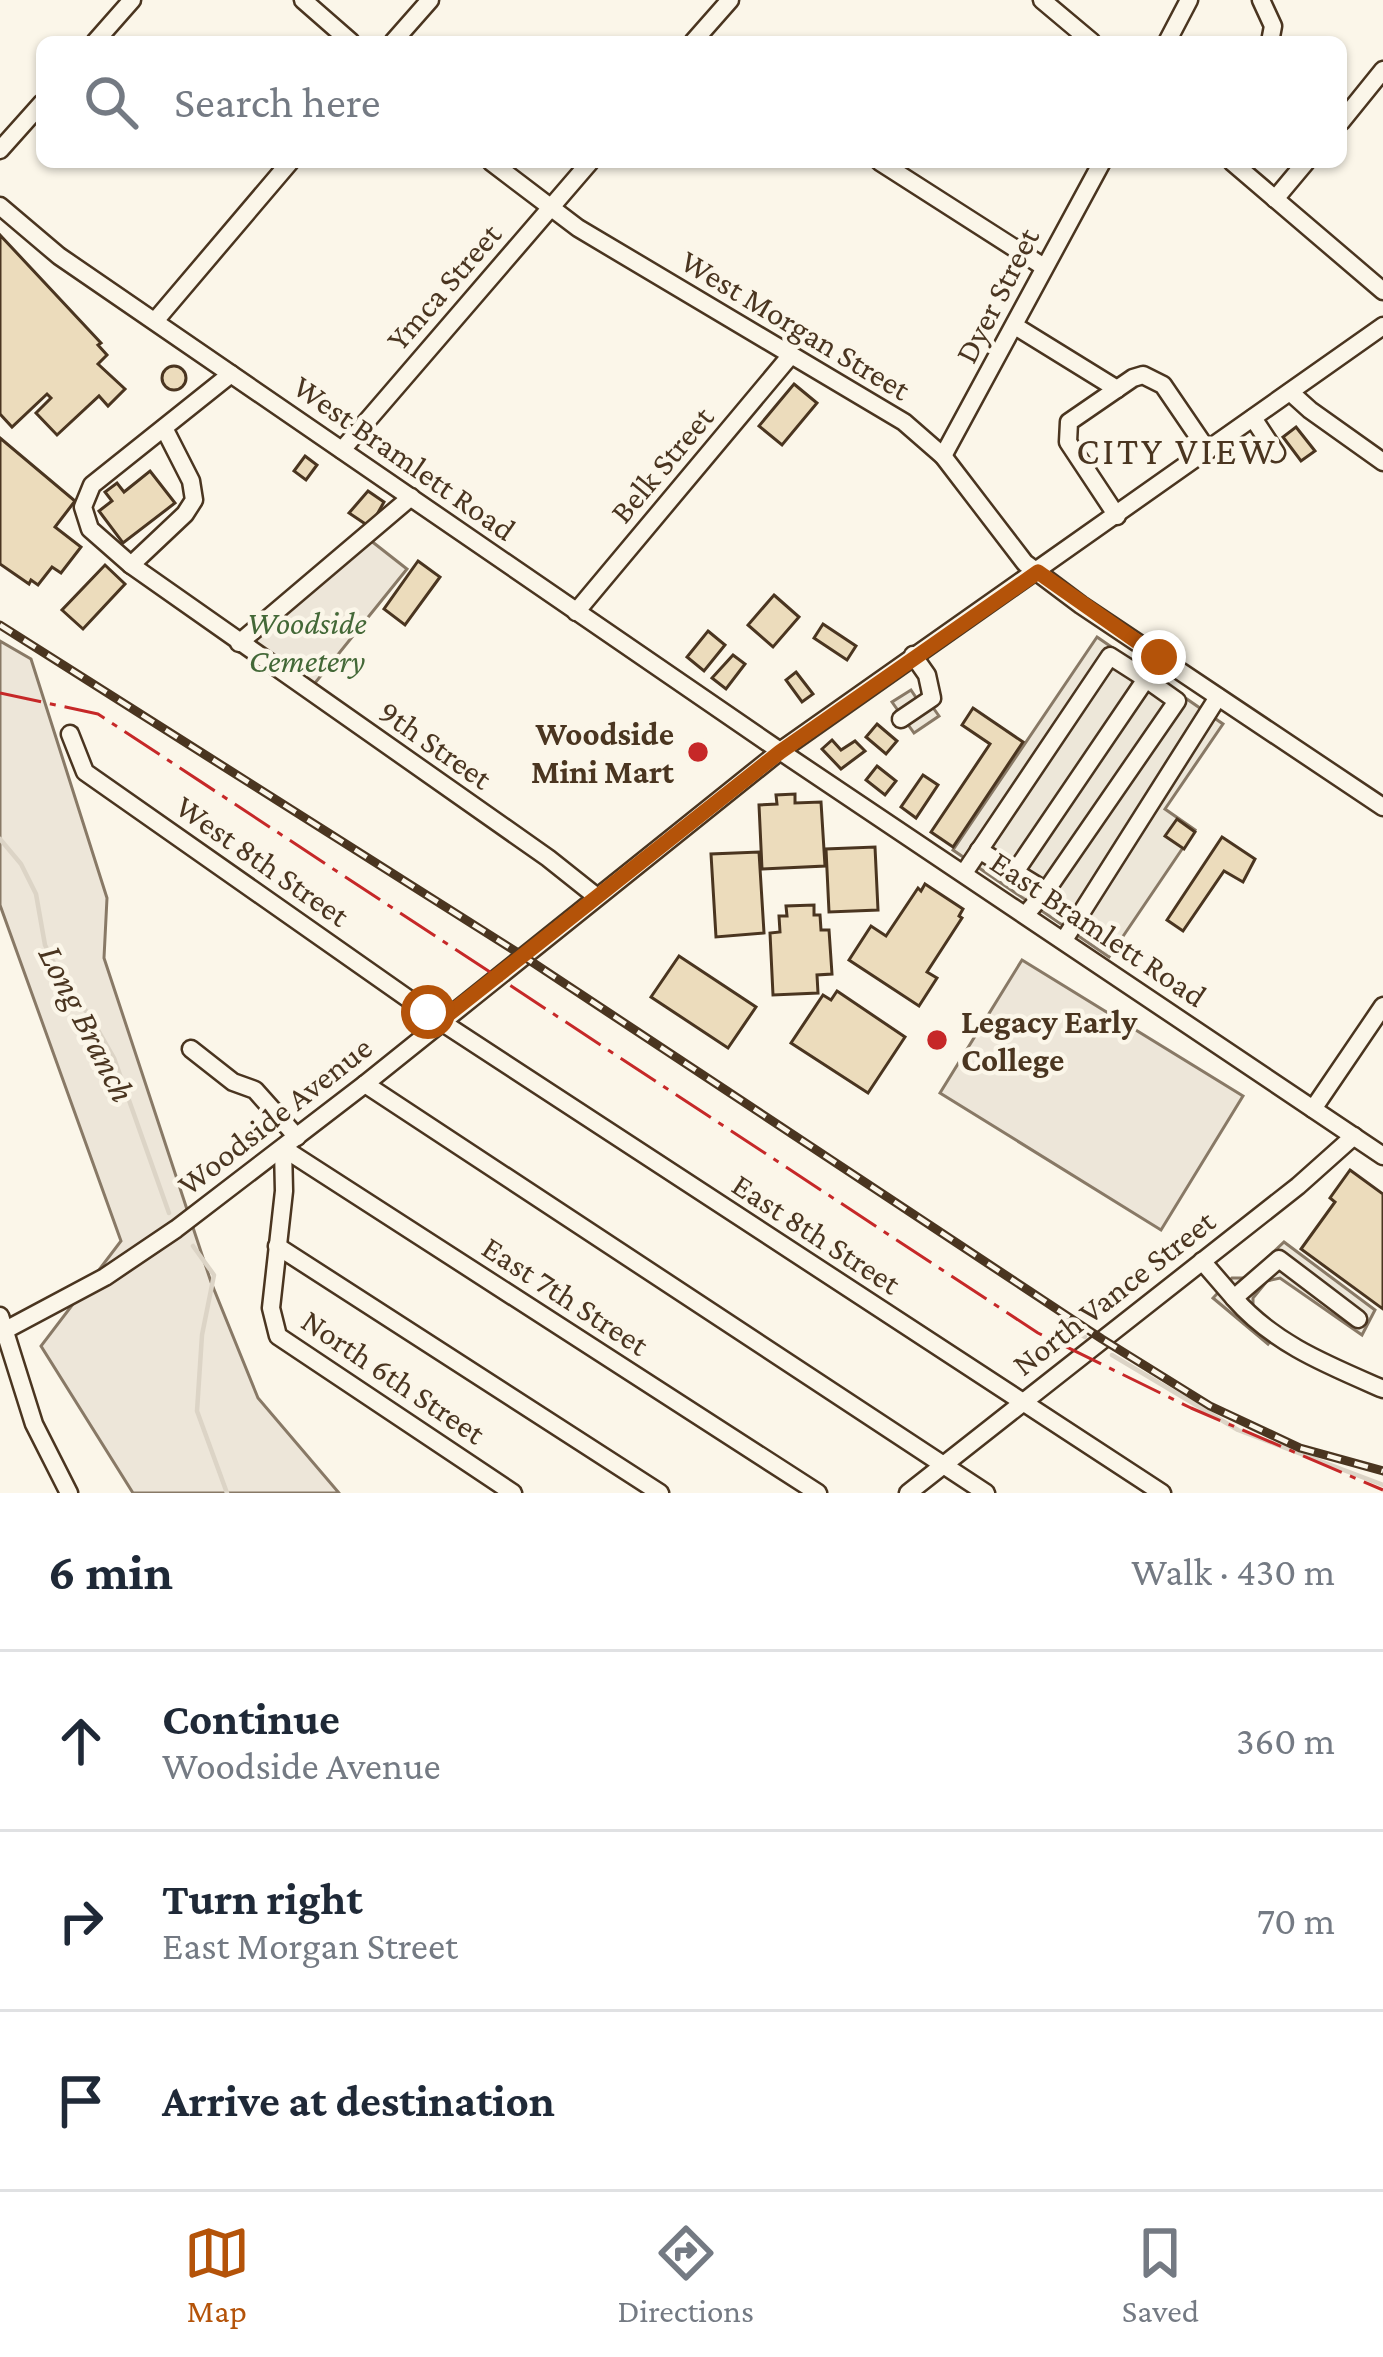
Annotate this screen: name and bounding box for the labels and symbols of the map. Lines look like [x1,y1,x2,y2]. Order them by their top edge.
street label: Ymca Street [378,215,509,357]
street label: Dyer Street [947,221,1047,369]
street label: West Morgan Street [674,241,918,408]
street label: West Bramlett Road [287,367,523,548]
street label: Belk Street [602,398,721,530]
district label: CITY VIEW [1076,429,1278,472]
park label: Woodside Cemetery [247,604,367,679]
route end [1132,630,1186,684]
street label: 9th Street [372,692,500,797]
place label: Woodside Mini Mart [531,715,675,790]
marker: Woodside Mini Mart [685,739,711,765]
street label: West 8th Street [169,787,357,934]
street label: East Bramlett Road [984,843,1214,1014]
water label: Long Branch [31,938,144,1109]
route start [401,985,455,1039]
place label: Legacy Early College [961,1003,1138,1078]
marker: Legacy Early College [924,1027,950,1053]
street label: Woodside Avenue [170,1028,379,1203]
street label: East 8th Street [726,1165,909,1302]
street label: North Vance Street [1005,1201,1223,1383]
street label: East 7th Street [476,1228,657,1363]
street label: North 6th Street [295,1301,493,1452]

